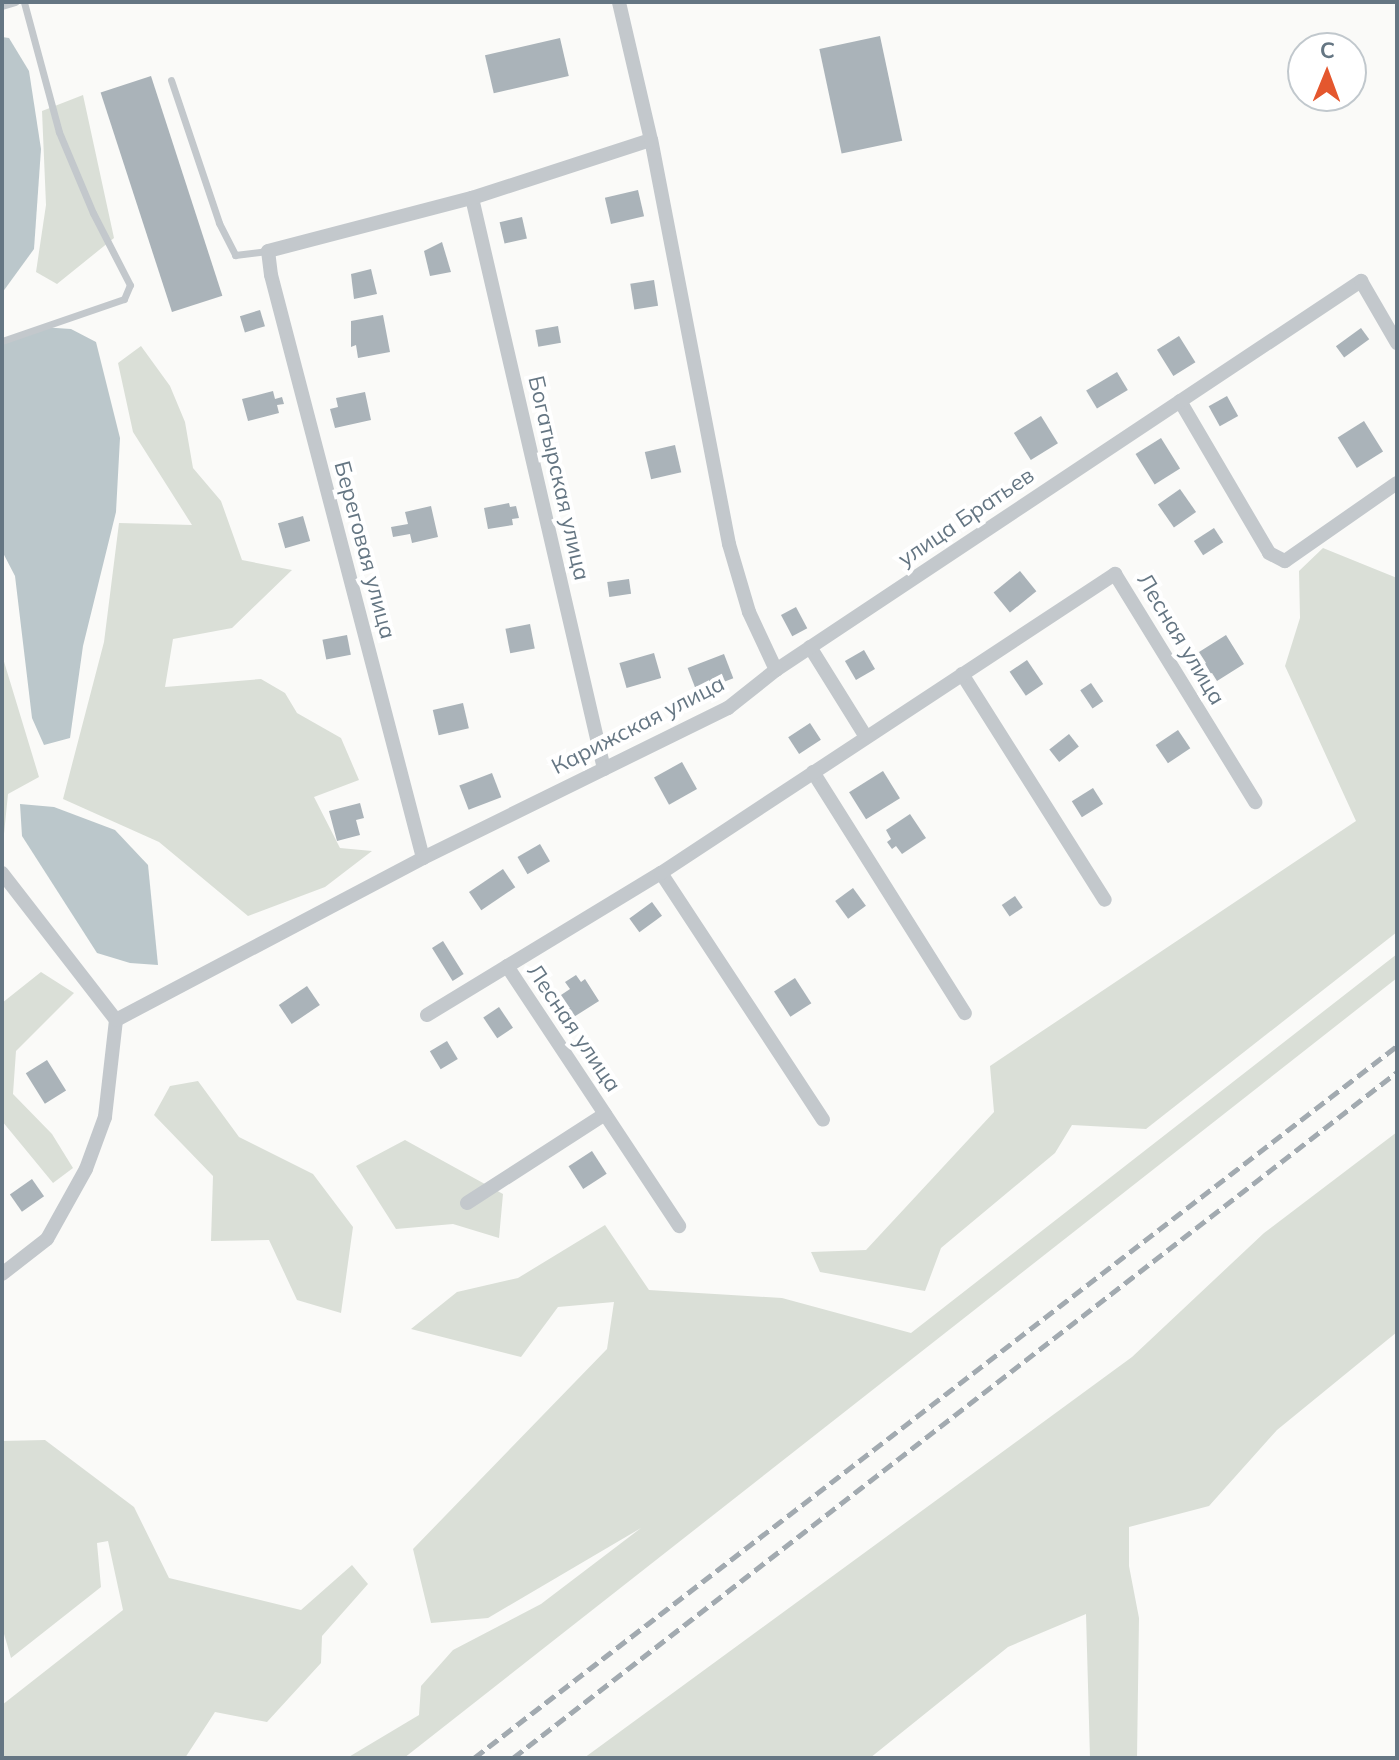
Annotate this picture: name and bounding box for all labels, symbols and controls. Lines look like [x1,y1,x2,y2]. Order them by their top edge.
north arrow [1287,32,1367,112]
text: С [1320,36,1335,64]
street label: Богатырская улица [523,373,595,583]
street label: Береговая улица [329,458,401,642]
street label: улица Братьев [893,462,1039,572]
street label: Лесная улица [1131,569,1231,709]
street label: Карижская улица [547,670,729,780]
street label: Лесная улица [522,959,626,1097]

